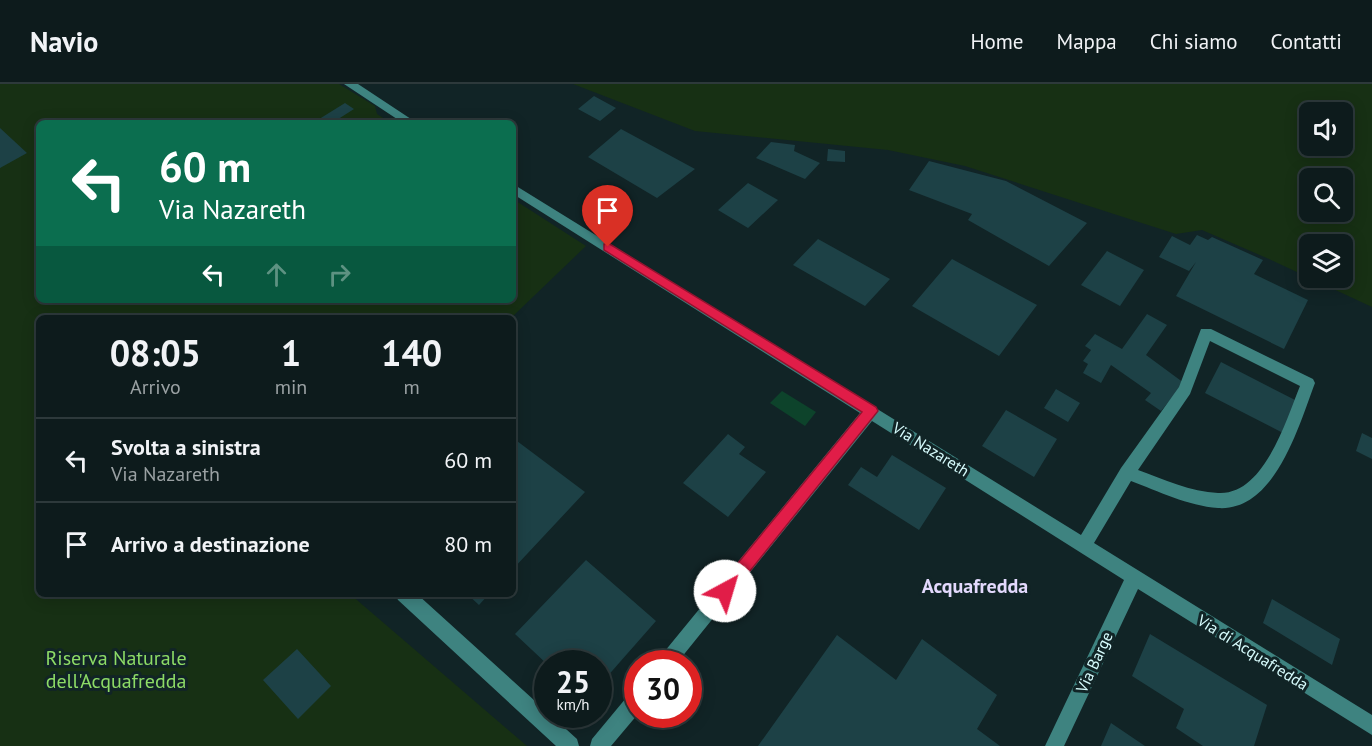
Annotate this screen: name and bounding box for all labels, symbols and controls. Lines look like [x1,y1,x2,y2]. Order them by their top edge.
text: Navio [30,23,98,60]
text: Home [970,28,1024,55]
text: Mappa [1057,28,1117,55]
text: Chi siamo [1150,28,1238,55]
text: Contatti [1271,28,1342,55]
map controls [1299,102,1353,288]
button: sound [1299,102,1353,156]
text: 60 m [159,139,251,194]
icon: left [60,144,138,222]
button: search [1299,168,1353,222]
pin [582,185,633,247]
text: Via Nazareth [159,192,306,226]
icon: arrive [591,194,624,227]
button: layers [1299,234,1353,288]
icon: left [197,258,230,291]
icon: ahead [260,258,293,291]
icon: right [323,258,356,291]
text: 08:05 [110,329,201,376]
text: 1 [281,329,301,376]
text: 140 [381,329,442,376]
text: Arrivo [130,374,181,400]
text: min [275,374,307,400]
text: m [404,374,420,400]
street label: Via Nazareth [888,417,973,481]
text: Svolta a sinistra [111,433,261,461]
icon: left [60,444,93,477]
text: 60 m [444,446,492,474]
text: Via Nazareth [111,461,220,487]
icon: arrive [60,528,93,561]
text: Arrivo a destinazione [111,530,310,558]
text: 80 m [444,530,492,558]
position arrow [693,559,757,623]
district label: Acquafredda [922,573,1028,599]
street label: Via di Acquafredda [1193,609,1312,694]
street label: Via Barge [1071,628,1117,697]
park label: Riserva Naturale dell'Acquafredda [45,645,187,694]
speed limit sign: 30 [624,650,702,728]
text: 25 [556,662,590,701]
text: km/h [557,695,589,714]

